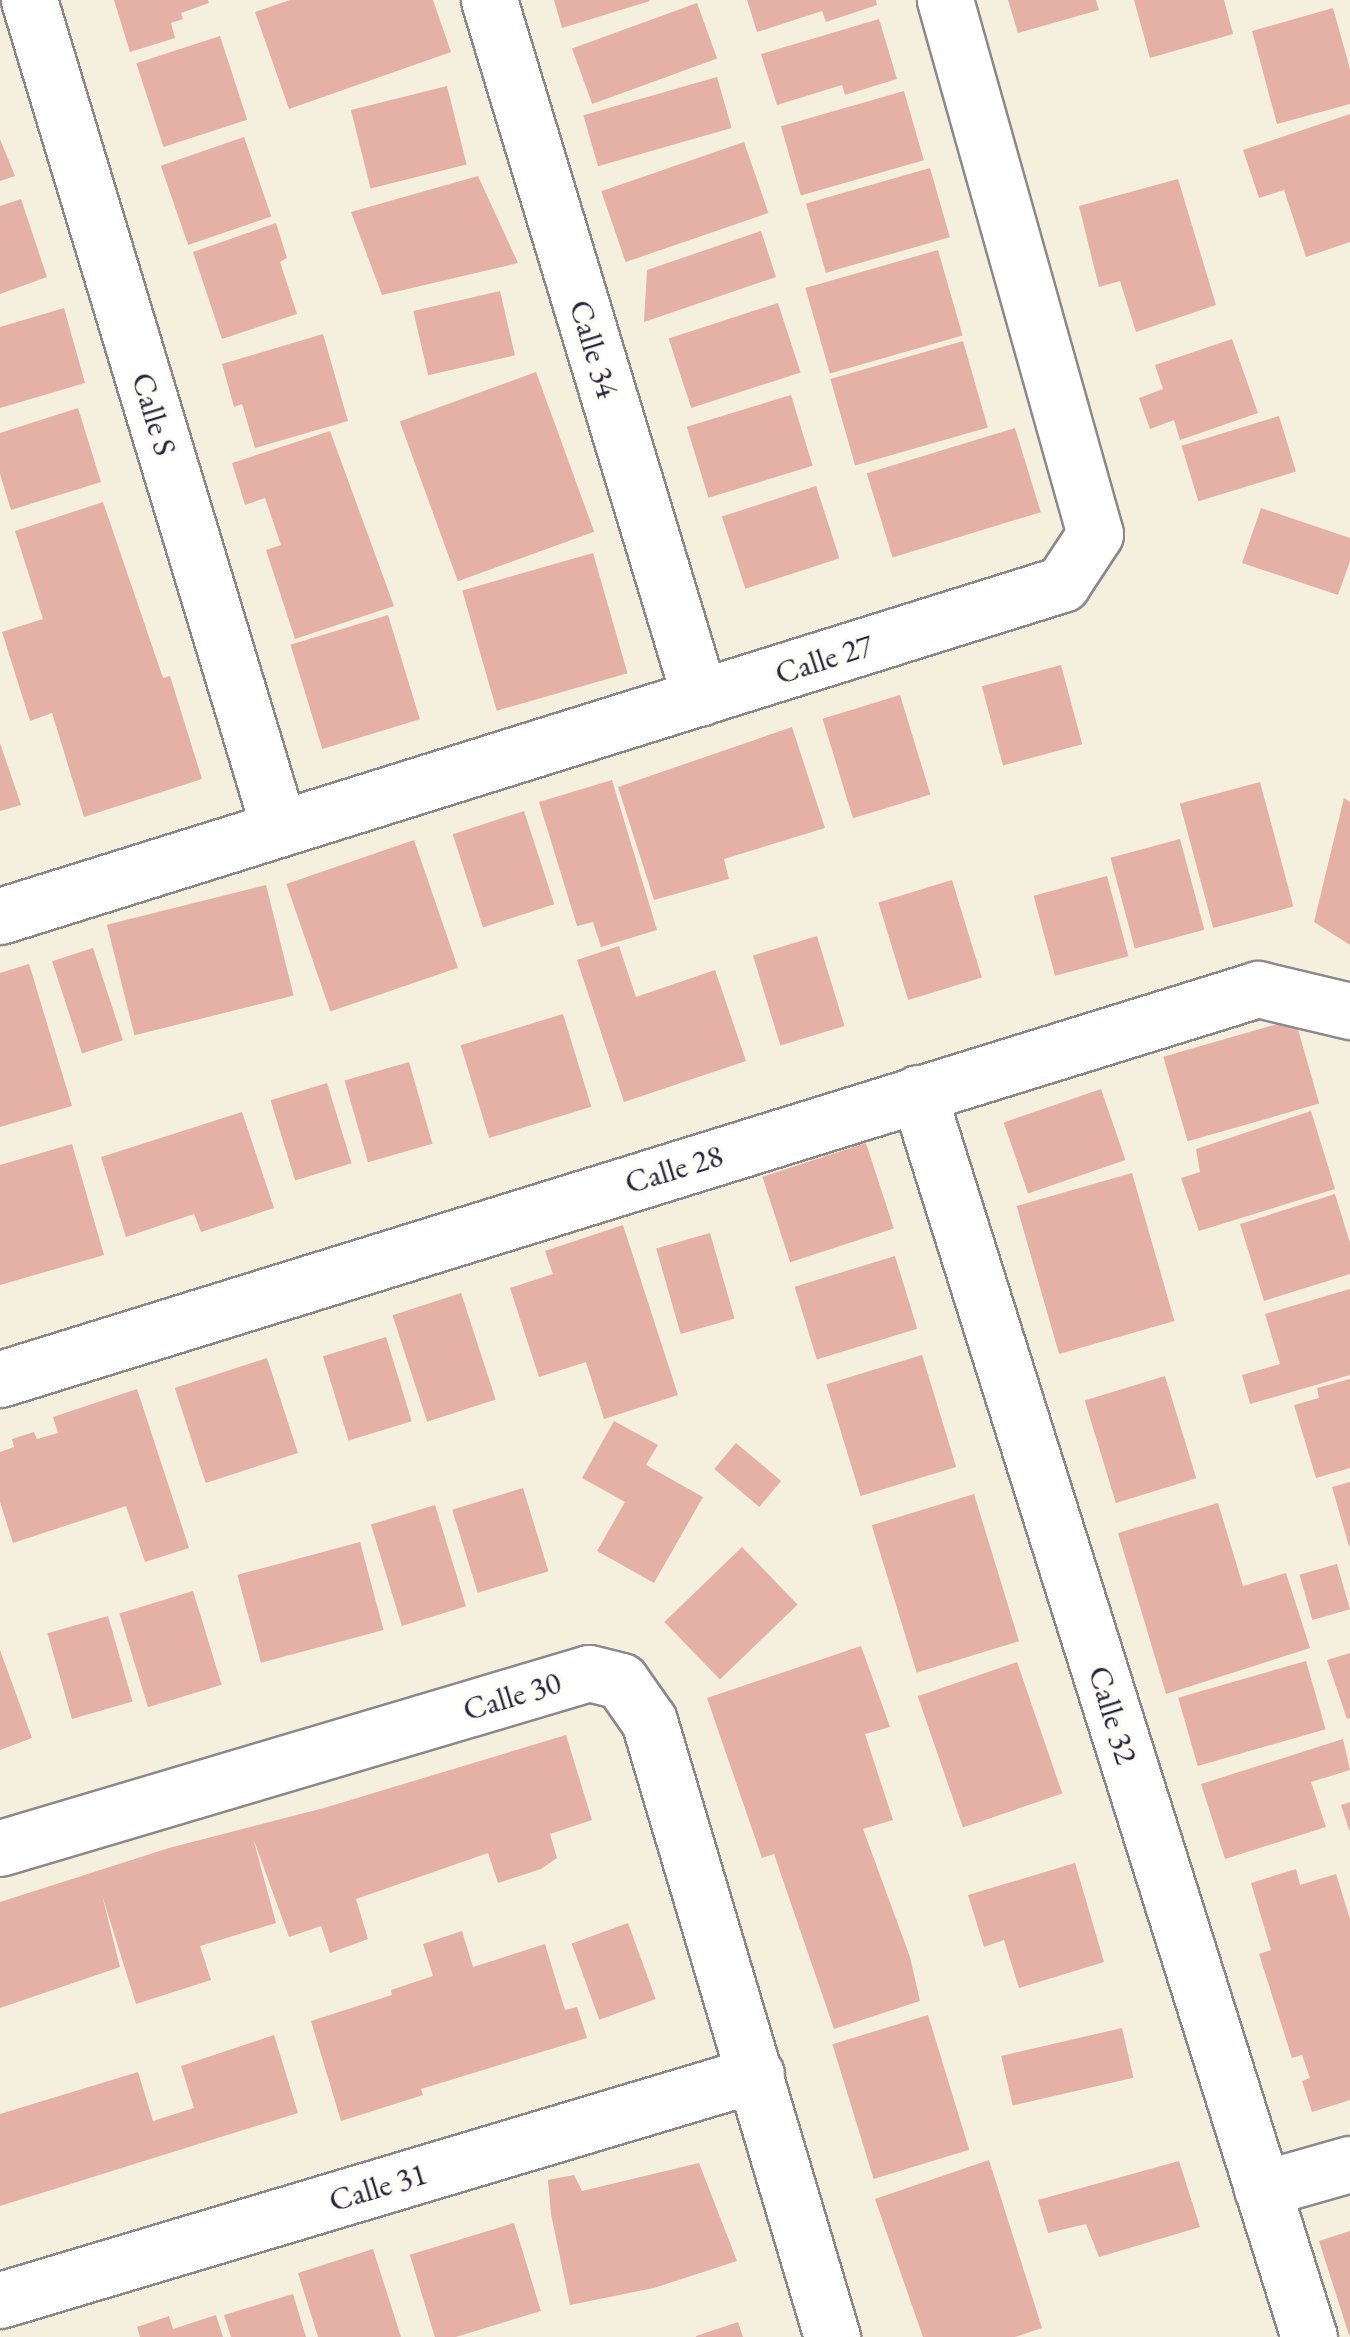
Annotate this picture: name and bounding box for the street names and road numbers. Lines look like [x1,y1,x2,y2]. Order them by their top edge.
street label: Calle 34 [561,295,627,403]
street label: Calle S [123,368,185,460]
street label: Calle 27 [770,625,878,693]
street label: Calle 28 [620,1136,728,1202]
street label: Calle 32 [1080,1661,1146,1769]
street label: Calle 30 [458,1663,566,1729]
street label: Calle 31 [324,2154,432,2220]

